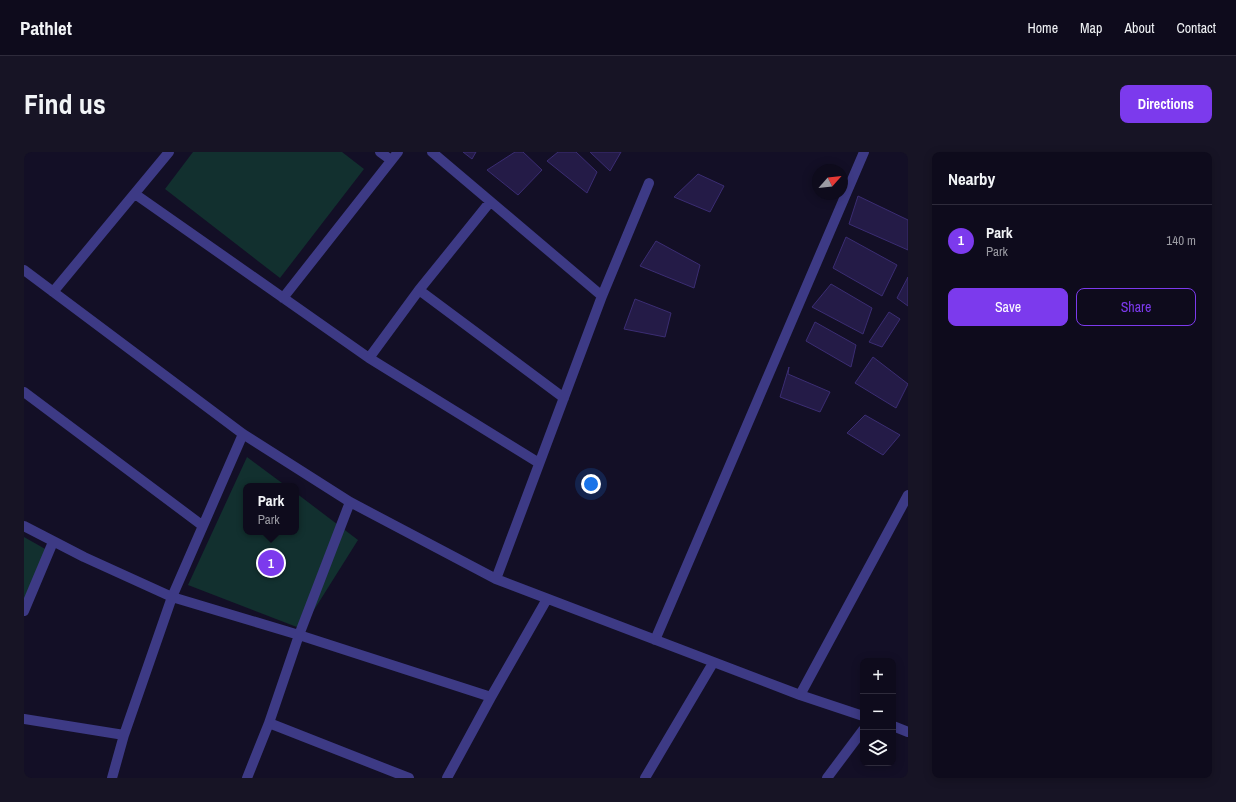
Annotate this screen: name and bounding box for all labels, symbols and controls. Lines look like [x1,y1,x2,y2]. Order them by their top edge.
text: Pathlet [20,15,72,41]
text: Home [1027,19,1058,37]
text: Map [1080,19,1102,37]
text: About [1124,19,1154,37]
text: Contact [1176,19,1216,37]
text: Find us [24,85,106,123]
button: Directions [1120,85,1212,123]
north arrow [812,164,848,200]
text: Nearby [948,167,995,190]
text: Park [986,222,1013,243]
text: 1 [958,232,964,249]
text: 140 m [1166,232,1196,249]
text: Park [986,243,1008,260]
button: Save [948,288,1068,326]
button: Share [1076,288,1196,326]
your location [581,474,601,494]
popup [243,483,299,535]
text: Park [258,490,284,511]
text: Park [258,511,280,528]
pin: 1 [258,548,284,578]
map controls [860,658,896,766]
button: + [860,658,896,694]
button: − [860,694,896,730]
button: layers [860,730,896,766]

